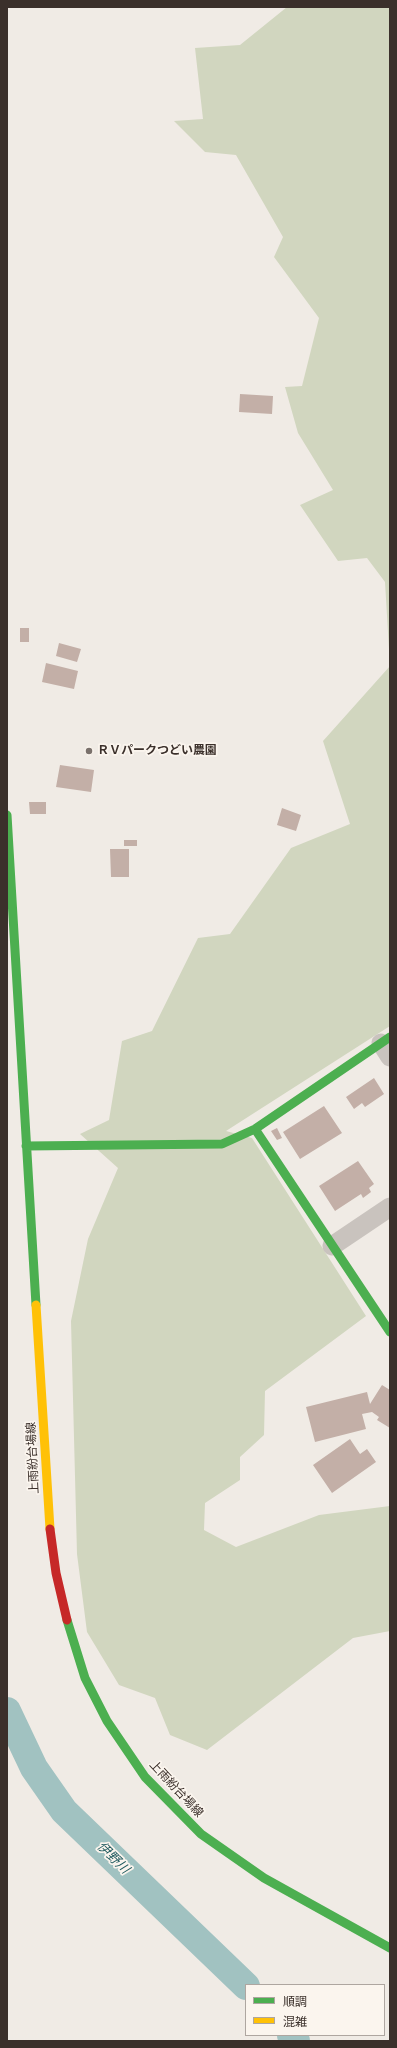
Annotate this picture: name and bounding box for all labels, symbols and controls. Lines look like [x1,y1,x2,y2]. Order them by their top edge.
place label: ＲＶパークつどい農園 [97,744,217,758]
marker: ＲＶパークつどい農園 [84,746,94,756]
street label: 上雨紛台場線 [24,1422,42,1494]
street label: 上雨紛台場線 [146,1758,206,1820]
water label: 伊野川 [94,1839,132,1877]
legend [245,1984,385,2036]
text: 順調 [283,1995,307,2009]
text: 混雑 [283,2015,307,2029]

